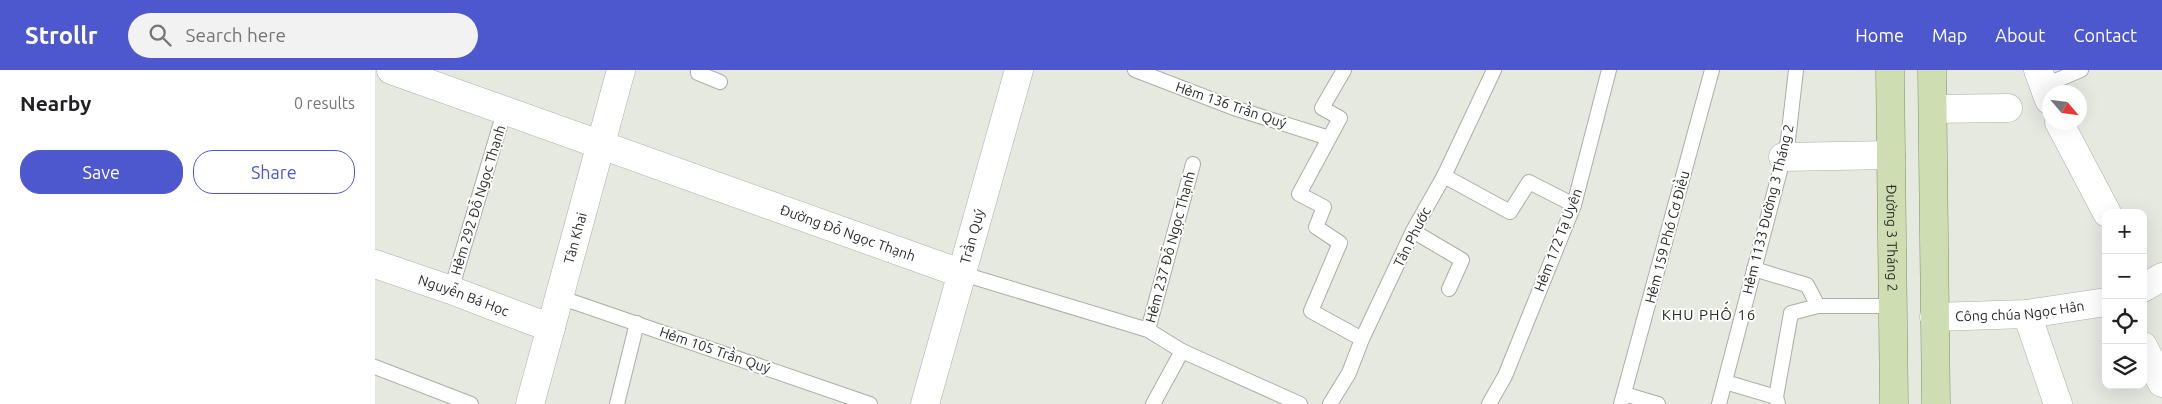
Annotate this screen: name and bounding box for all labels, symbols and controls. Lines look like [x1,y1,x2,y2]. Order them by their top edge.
search box [128,13,478,58]
icon: search [146,21,174,49]
text: Strollr [25,22,98,49]
text: Search here [186,24,286,46]
text: Home [1855,25,1904,45]
text: Map [1932,25,1967,45]
text: About [1995,25,2045,45]
text: Contact [2073,25,2137,45]
street label: Hẻm 136 Trần Quý [1173,76,1290,132]
north arrow [2042,85,2087,130]
text: Nearby [20,91,91,115]
text: 0 results [294,94,355,112]
street label: Hẻm 292 Đỗ Ngọc Thạnh [445,122,508,277]
street label: Hẻm 1133 Đường 3 Tháng 2 [1739,122,1797,296]
button: Save [20,150,183,194]
button: Share [193,150,355,194]
street label: Hẻm 159 Phó Cơ Điều [1639,168,1692,305]
street label: Hẻm 237 Đỗ Ngọc Thạnh [1140,169,1198,324]
street label: Đường 3 Tháng 2 [1883,184,1901,292]
street label: Hẻm 172 Tạ Uyên [1531,186,1585,294]
street label: Đường Đỗ Ngọc Thạnh [778,201,918,264]
street label: Tân Phước [1390,204,1434,270]
street label: Trần Quý [957,207,988,266]
map controls [2102,209,2147,389]
button: + [2102,209,2147,254]
street label: Tân Khai [561,210,590,266]
button: − [2102,254,2147,299]
street label: Nguyễn Bá Học [416,271,512,319]
street label: Công chúa Ngọc Hân [1955,297,2085,324]
button: locate [2102,299,2147,344]
district label: KHU PHỐ 16 [1662,301,1756,323]
street label: Hẻm 105 Trần Quý [657,321,774,377]
button: layers [2102,344,2147,389]

